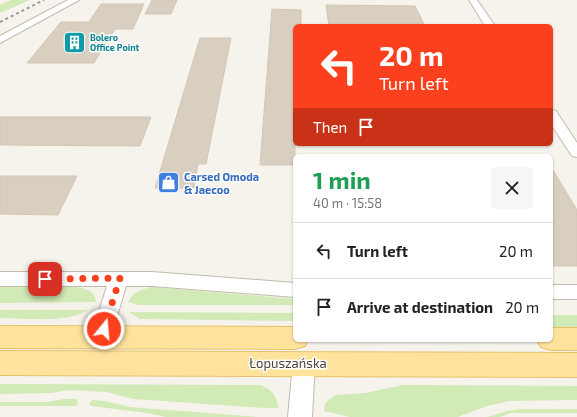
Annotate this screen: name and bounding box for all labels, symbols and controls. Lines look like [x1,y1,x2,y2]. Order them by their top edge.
building icon: Bolero Office Point [62,29,88,55]
place label: Bolero Office Point [90,32,140,53]
text: 20 m [379,38,444,72]
icon: left [313,40,365,92]
text: Turn left [379,72,449,94]
icon: arrive [355,116,377,138]
text: Then [313,118,347,136]
text: 1 min [313,165,371,194]
button: close [491,167,533,209]
shop icon: Carsed Omoda & Jaecoo [156,169,182,195]
place label: Carsed Omoda & Jaecoo [184,170,259,196]
text: 40 m · 15:58 [313,195,382,211]
icon: left [313,240,335,262]
text: Turn left [347,242,408,260]
text: 20 m [499,242,533,260]
pin [28,262,62,296]
icon: arrive [34,268,56,290]
icon: arrive [313,296,335,318]
text: Arrive at destination [347,298,493,316]
text: 20 m [505,298,539,316]
position arrow [83,308,125,350]
street label: Łopuszańska [249,355,327,371]

